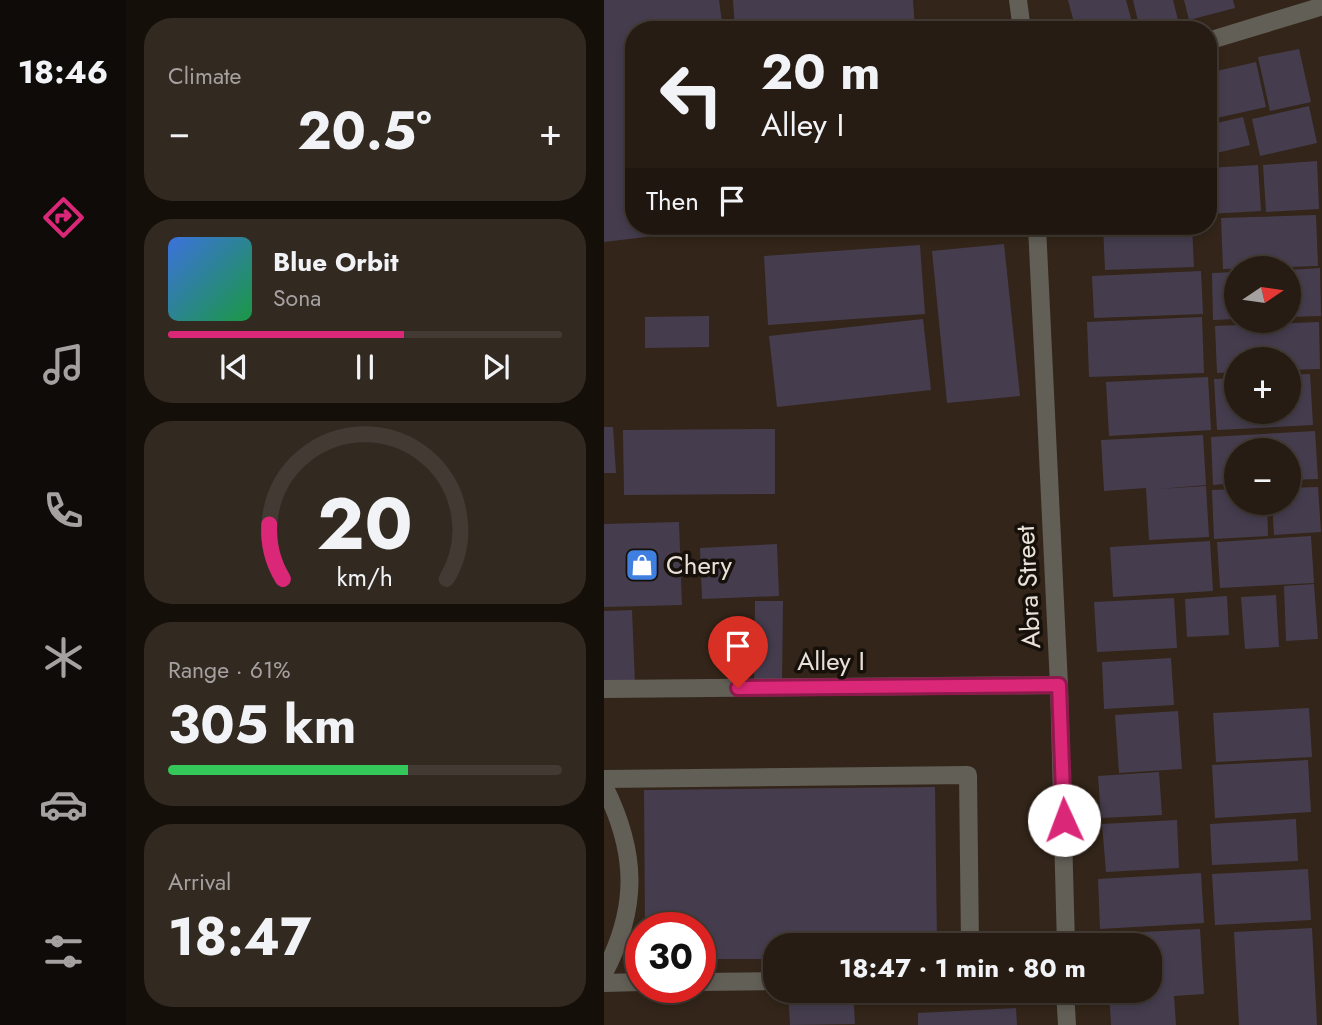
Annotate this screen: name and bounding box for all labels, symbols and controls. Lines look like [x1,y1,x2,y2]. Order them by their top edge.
text: 20 m [761,37,880,107]
text: 18:46 [18,49,108,95]
icon: left [646,49,737,140]
text: Climate [168,59,241,93]
text: 20.5° [297,93,432,169]
text: Alley I [761,102,844,148]
text: − [168,104,190,159]
text: + [539,104,562,159]
text: Then [646,182,699,220]
icon: arrive [713,182,751,220]
icon: directions [39,193,88,242]
text: Blue Orbit [273,243,398,281]
north arrow [1224,256,1300,332]
map controls [1224,256,1301,515]
text: Sona [273,281,321,315]
icon: music [39,340,88,389]
button: + [1224,347,1301,424]
icon: previous [215,348,253,386]
icon: pause [346,348,384,386]
icon: next [477,348,515,386]
button: − [1224,438,1301,515]
text: 20 [317,471,413,576]
icon: phone [39,486,88,535]
street label: Abra Street [1006,524,1050,650]
shop icon: Chery [623,546,661,584]
place label: Chery [666,546,733,584]
text: km/h [337,558,393,594]
pin [708,616,768,688]
icon: arrive [719,627,757,665]
icon: climate [39,633,88,682]
street label: Alley I [797,642,865,680]
text: Range · 61% [168,653,291,687]
text: 305 km [168,687,357,763]
icon: car [39,780,88,829]
position arrow [1027,783,1101,857]
text: Arrival [168,865,231,899]
text: 18:47 [168,899,311,975]
speed limit sign: 30 [625,912,716,1003]
icon: filters [39,927,88,976]
text: 18:47 · 1 min · 80 m [839,949,1086,987]

